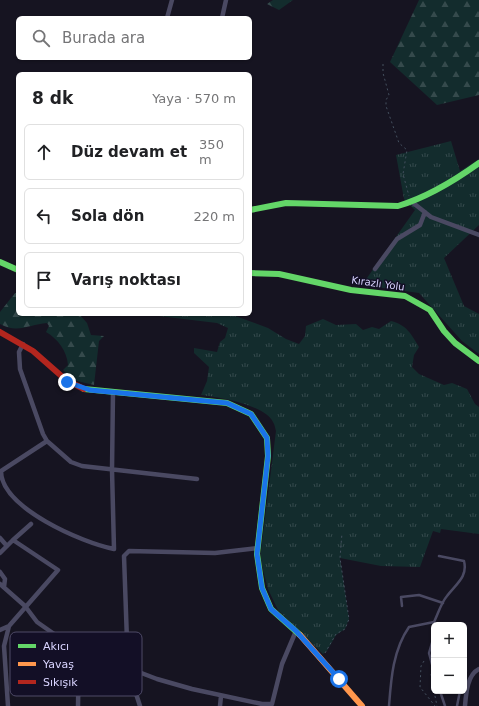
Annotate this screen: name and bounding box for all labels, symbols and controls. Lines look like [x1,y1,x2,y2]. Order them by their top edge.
search box [16,16,252,60]
icon: search [30,27,52,49]
text: Burada ara [62,29,145,47]
text: 8 dk [32,88,73,108]
text: Yaya · 570 m [152,91,236,106]
text: 350 m [199,137,224,167]
icon: ahead [33,141,55,163]
text: Düz devam et [71,143,187,161]
icon: left [33,205,55,227]
text: Sola dön [71,207,144,225]
text: 220 m [193,209,235,224]
icon: arrive [33,269,55,291]
text: Varış noktası [71,271,181,289]
street label: Kırazlı Yolu [351,274,405,293]
route end [58,373,76,391]
map controls [431,622,467,694]
button: + [431,622,467,658]
legend [10,632,142,696]
text: Akıcı [43,640,69,653]
text: Yavaş [42,658,74,671]
button: − [431,658,467,694]
route start [330,670,348,688]
text: Sıkışık [43,676,78,689]

